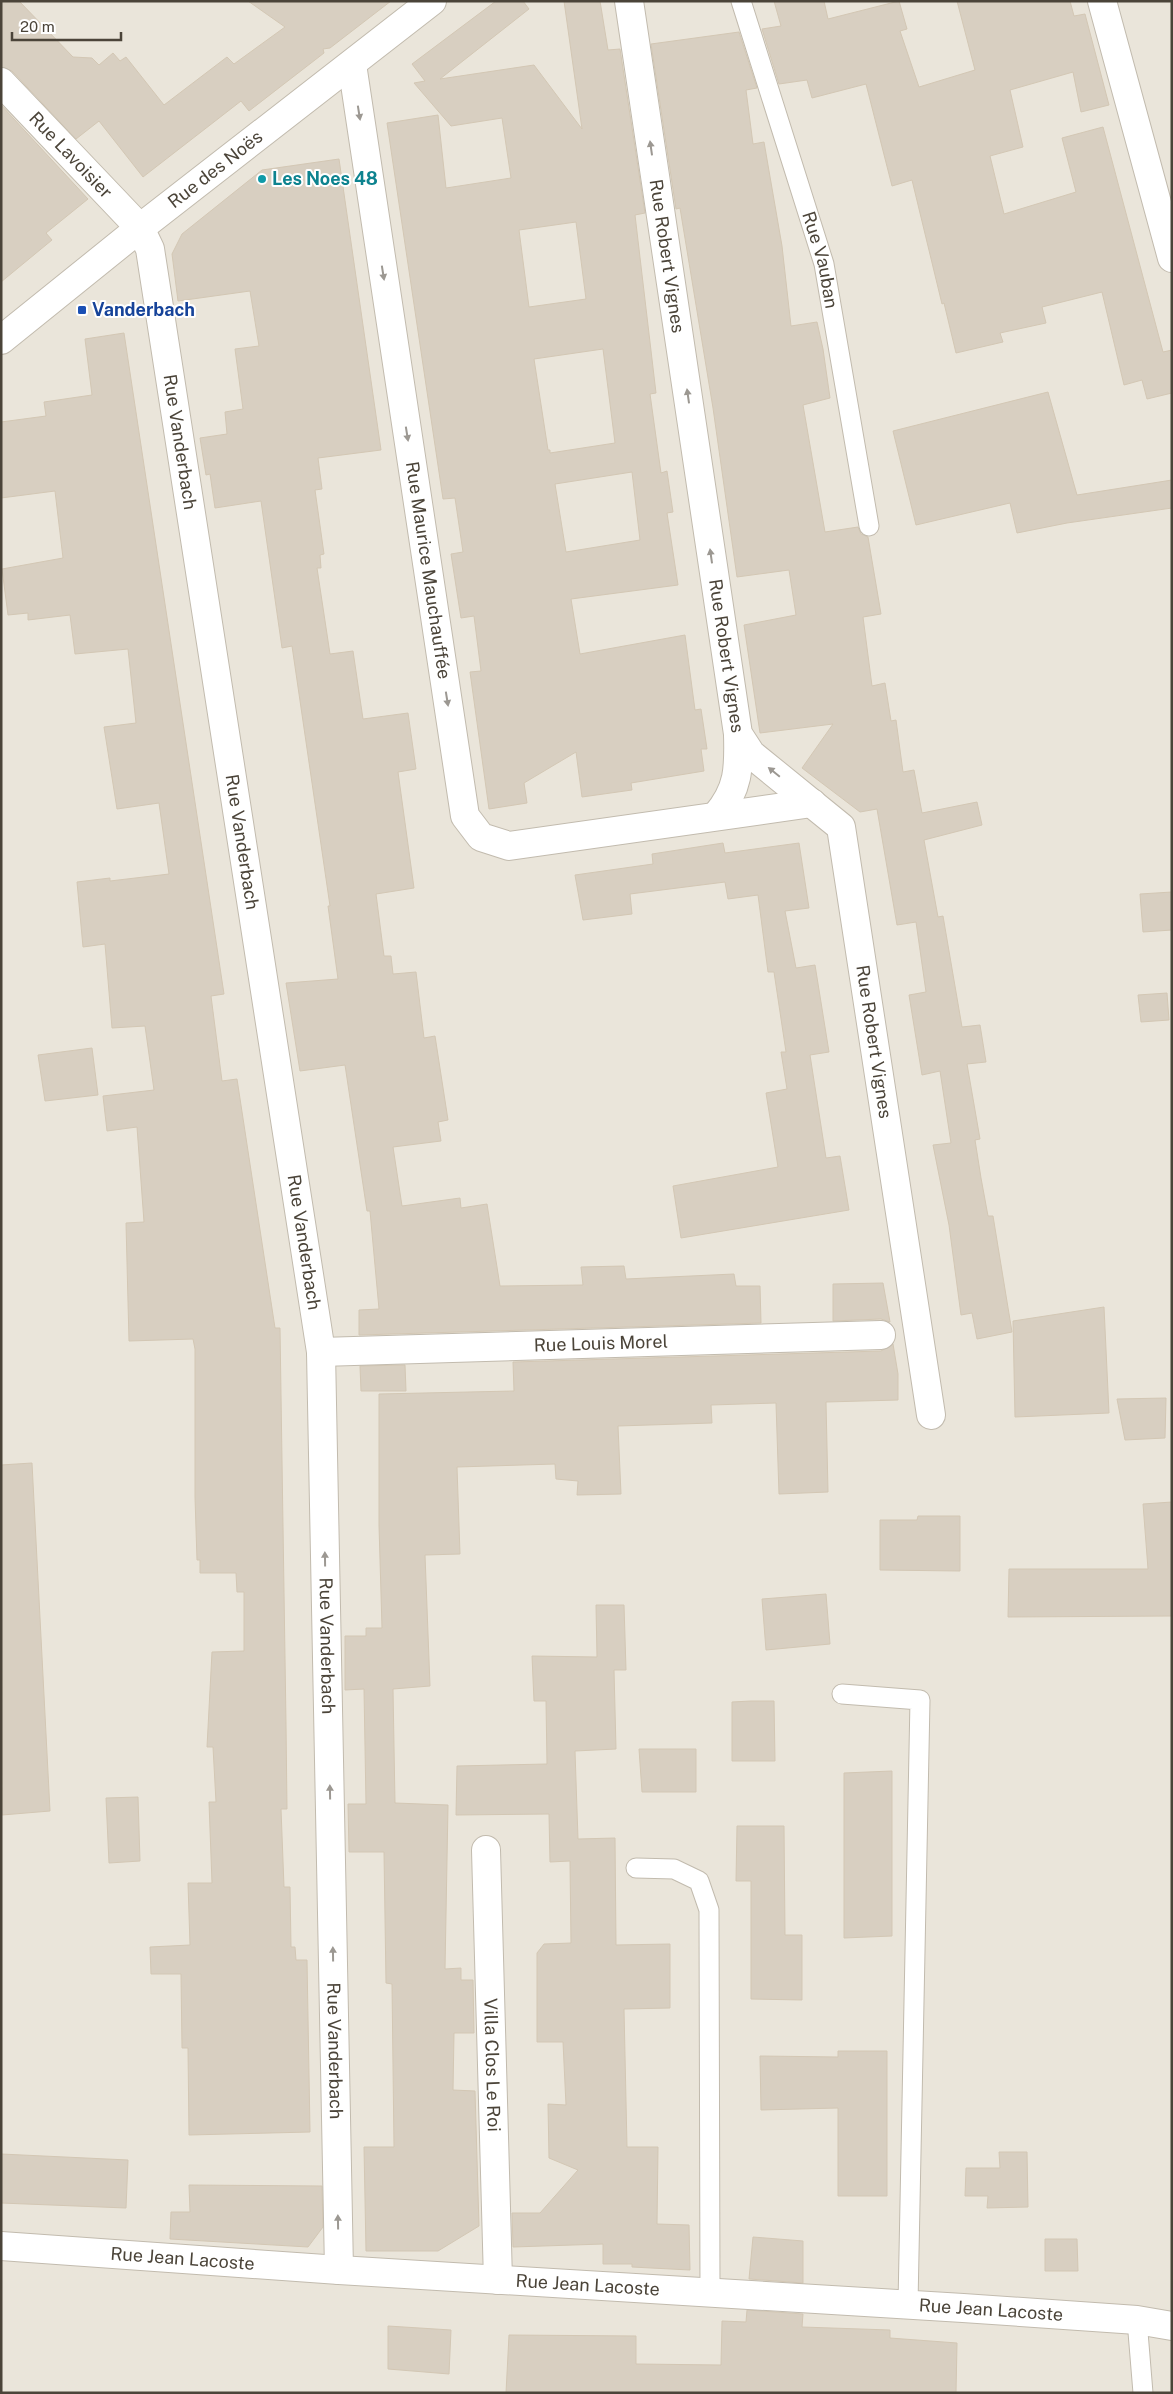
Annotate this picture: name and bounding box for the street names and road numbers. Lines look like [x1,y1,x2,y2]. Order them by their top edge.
street label: Rue Lavoisier [25,107,117,202]
street label: Rue des Noës [164,126,266,212]
street label: Rue Robert Vignes [646,178,689,334]
street label: Rue Vauban [798,209,842,310]
street label: Rue Vanderbach [160,373,201,511]
street label: Rue Maurice Mauchauffée [402,460,455,681]
street label: Rue Robert Vignes [705,577,749,734]
street label: Rue Vanderbach [222,773,263,911]
street label: Rue Robert Vignes [852,963,896,1120]
street label: Rue Vanderbach [284,1173,325,1311]
street label: Rue Louis Morel [533,1330,668,1356]
street label: Rue Vanderbach [315,1577,339,1715]
street label: Rue Vanderbach [323,1982,347,2119]
street label: Villa Clos Le Roi [480,1998,505,2132]
street label: Rue Jean Lacoste [110,2243,255,2274]
street label: Rue Jean Lacoste [515,2270,661,2300]
street label: Rue Jean Lacoste [918,2294,1064,2325]

